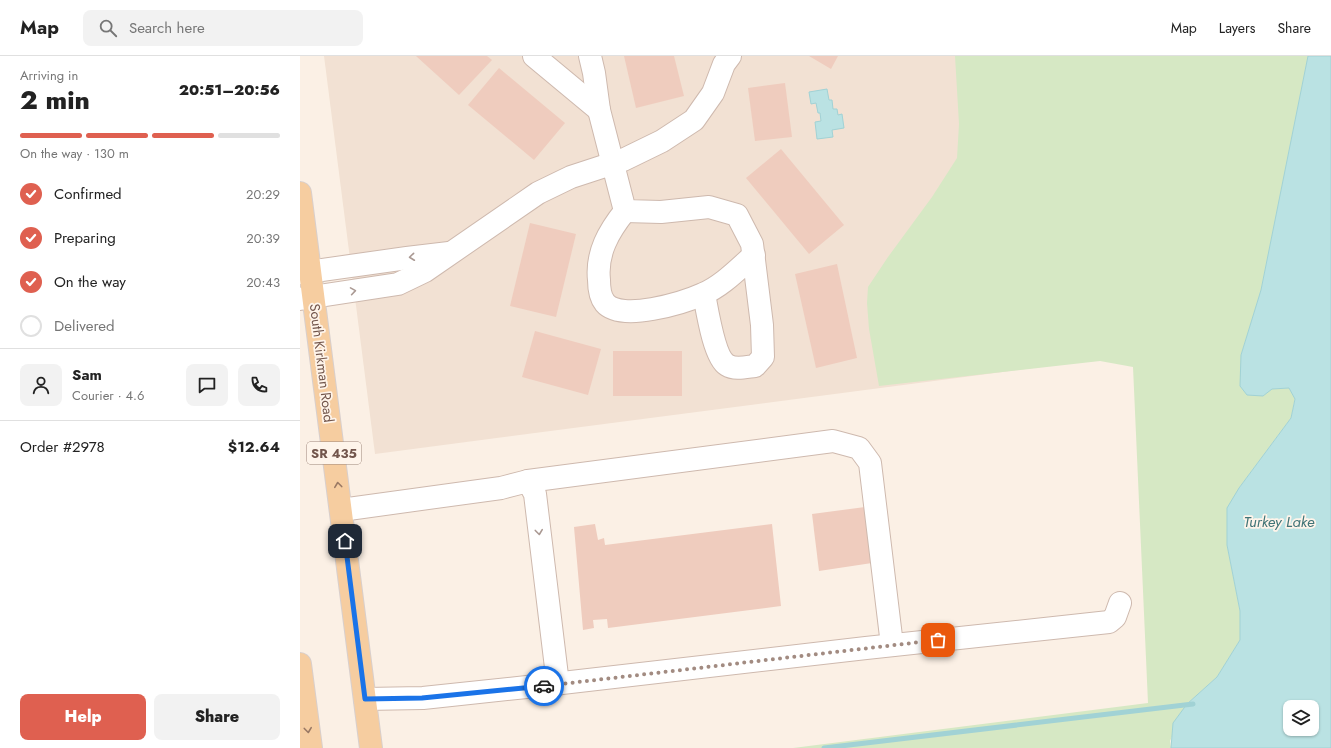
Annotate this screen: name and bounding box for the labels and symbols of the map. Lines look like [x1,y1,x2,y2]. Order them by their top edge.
one-way arrow [409,253,415,262]
one-way arrow [349,287,356,296]
street label: South Kirkman Road [305,302,339,424]
road number: SR 435 [307,442,361,464]
one-way arrow [334,482,343,488]
water label: Turkey Lake [1243,511,1315,533]
pin [328,524,362,558]
one-way arrow [535,529,544,535]
pin [921,623,955,657]
courier [524,666,564,706]
one-way arrow [304,727,313,733]

